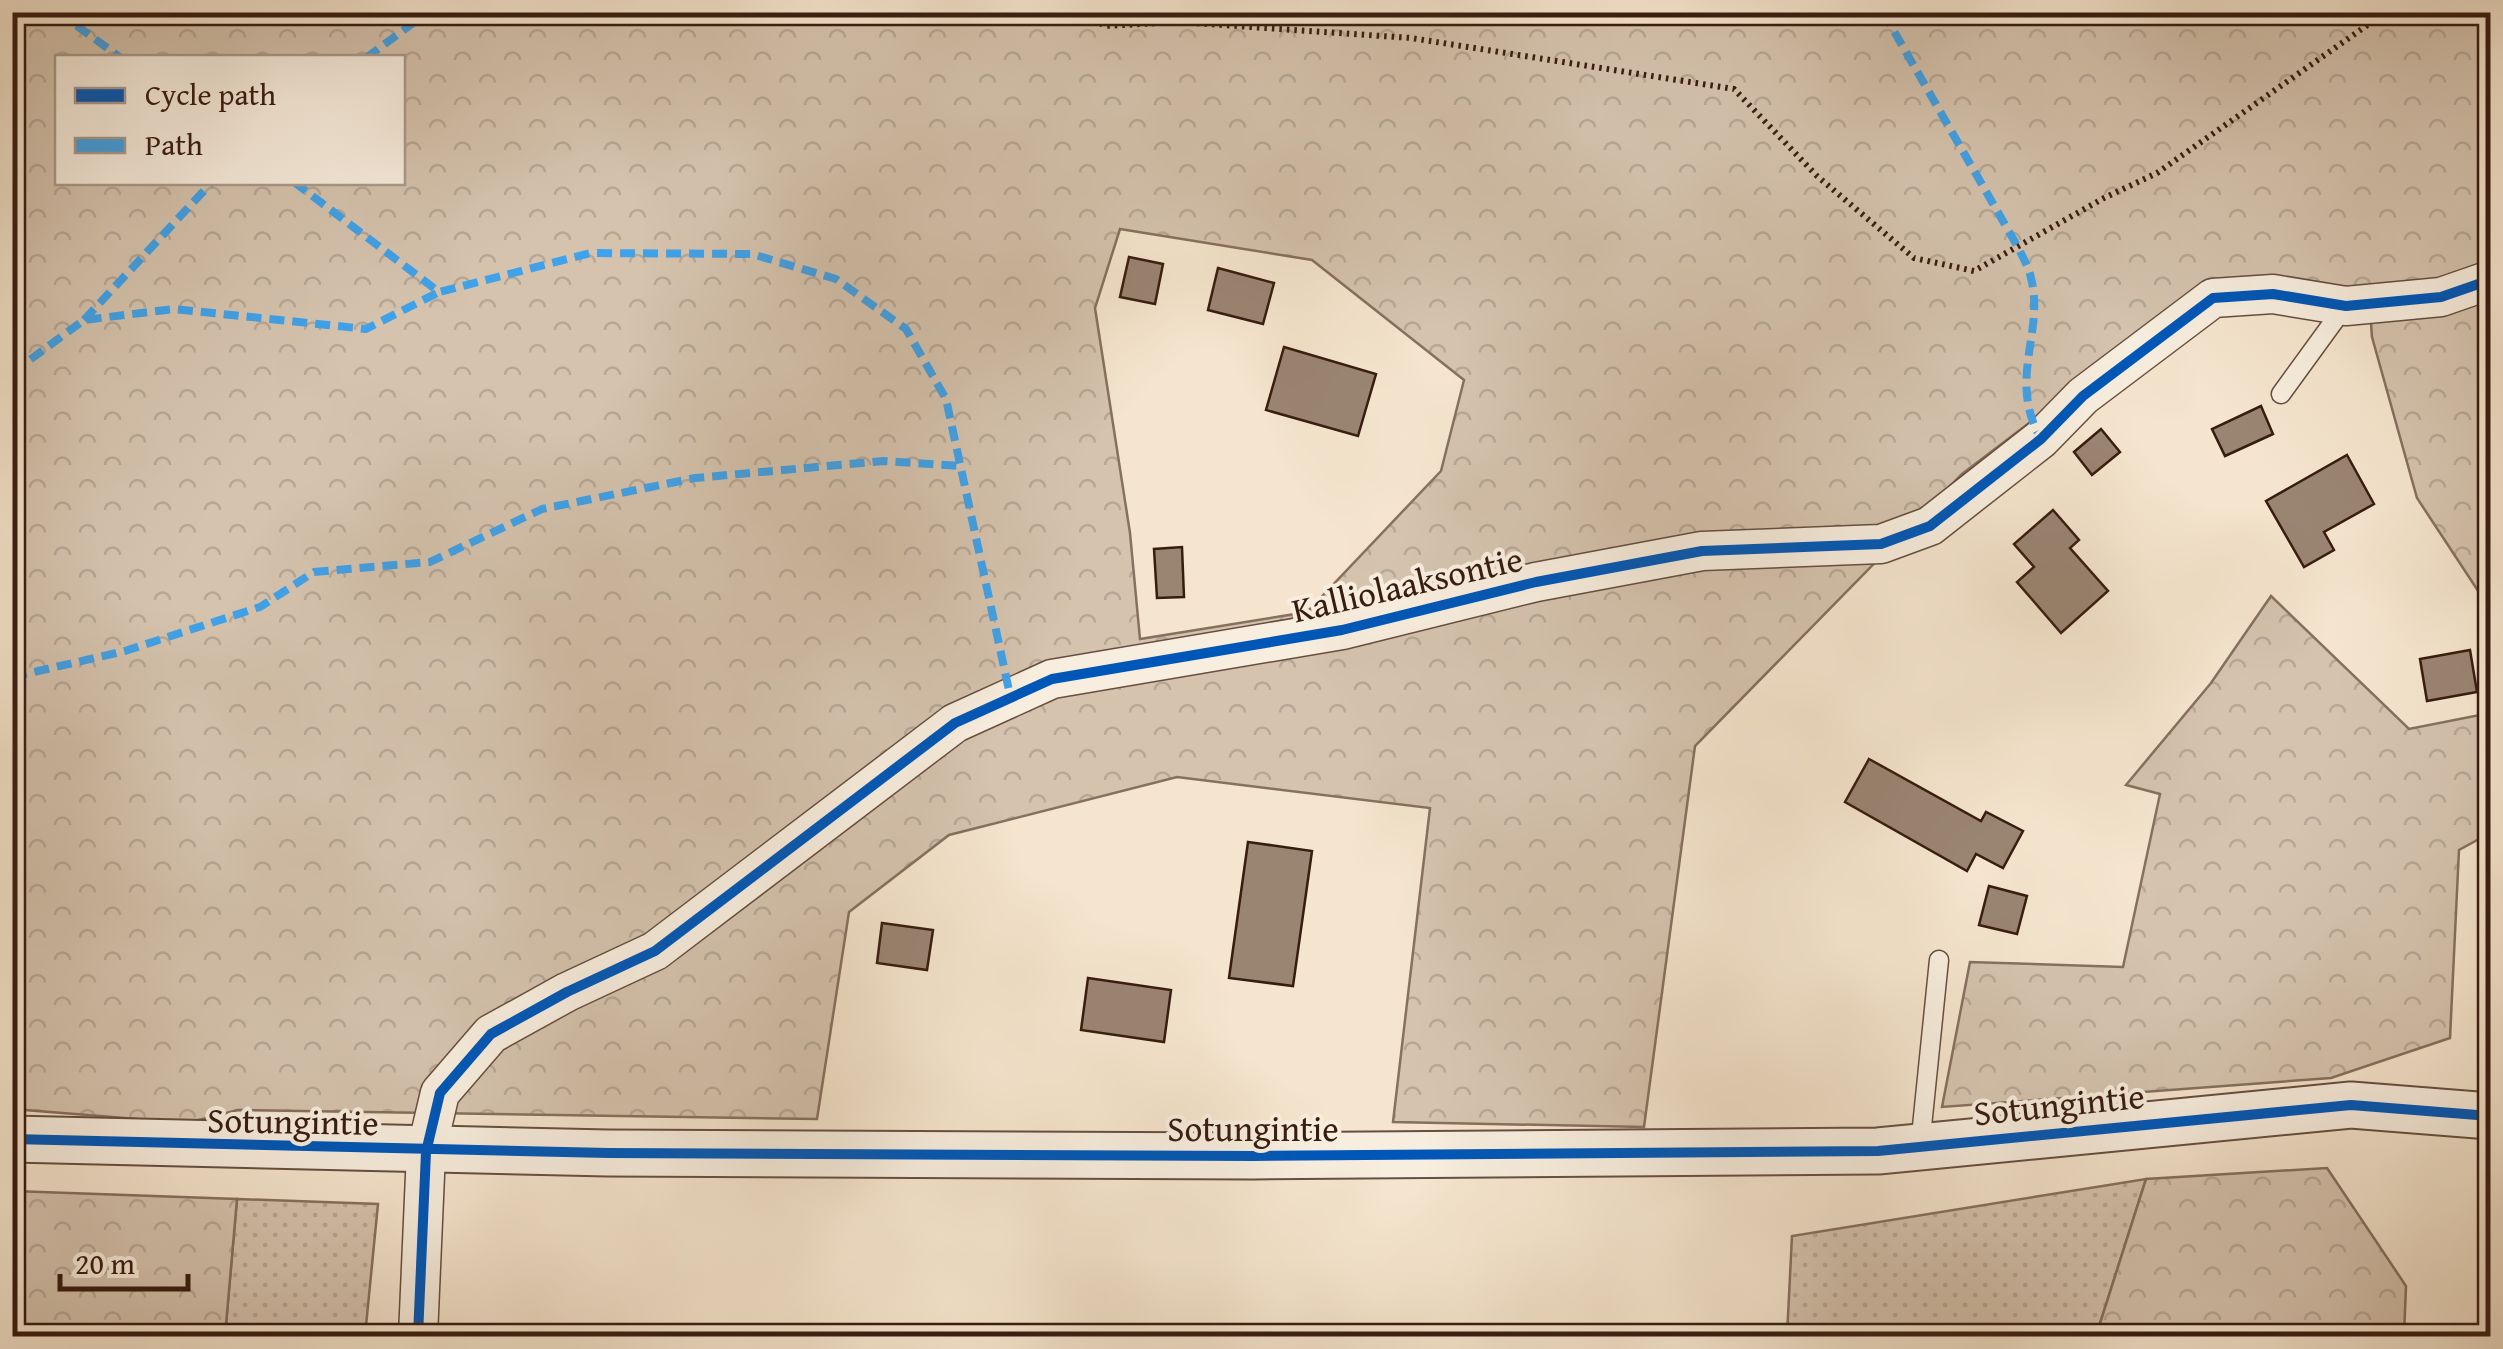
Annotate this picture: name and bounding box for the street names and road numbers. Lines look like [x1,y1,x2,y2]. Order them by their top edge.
street label: Kalliolaaksontie [1287,533,1527,635]
street label: Sotungintie [1971,1070,2147,1138]
street label: Sotungintie [207,1094,379,1148]
street label: Sotungintie [1167,1103,1339,1154]

